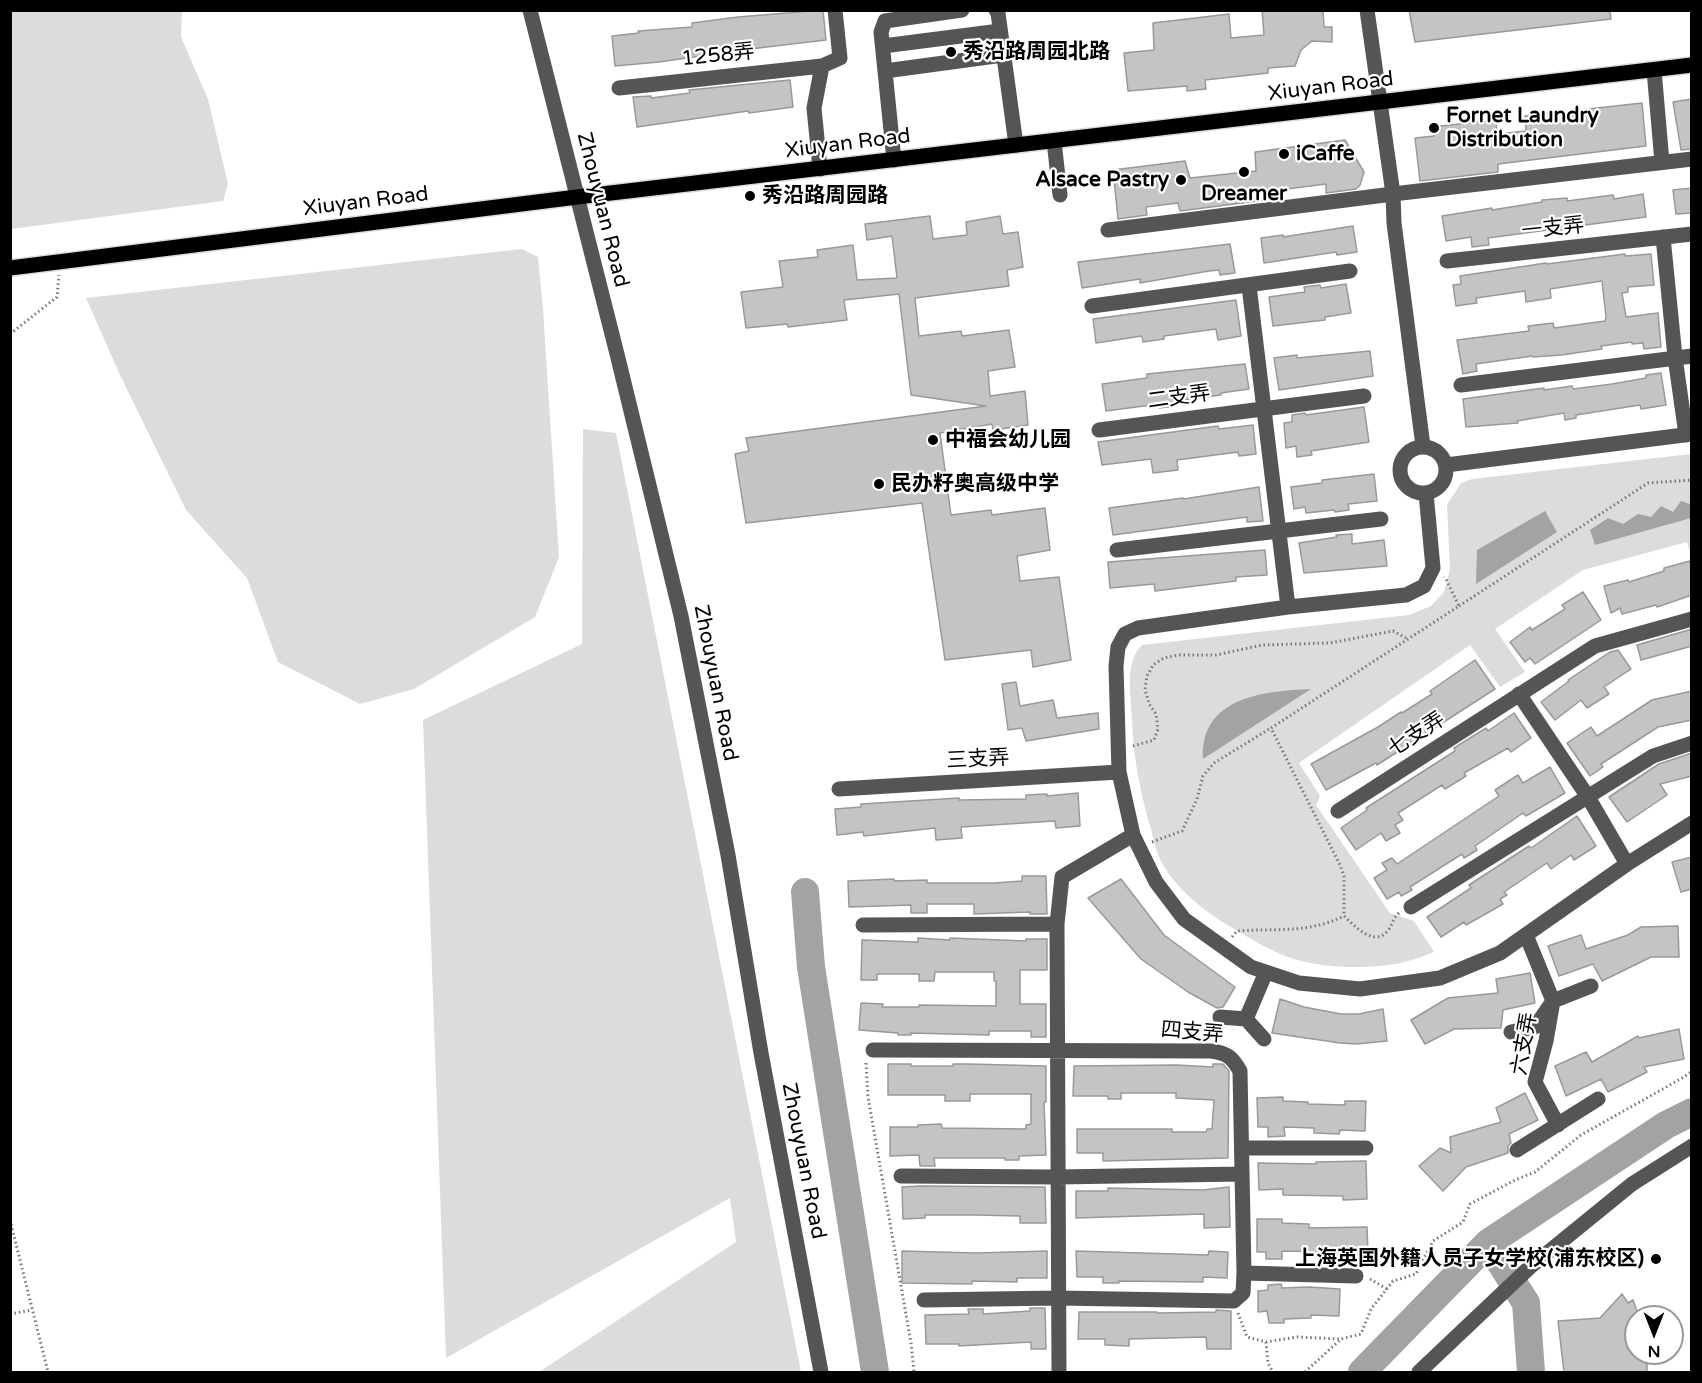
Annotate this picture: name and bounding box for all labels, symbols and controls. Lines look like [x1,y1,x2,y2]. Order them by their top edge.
place label: 秀沿路周园北路 [963,39,1110,65]
street label: 1258弄 [680,40,756,72]
marker: 秀沿路周园北路 [944,45,958,59]
street label: Xiuyan Road [1267,67,1395,107]
place label: Fornet Laundry Distribution [1446,103,1599,153]
marker: Fornet Laundry Distribution [1427,121,1441,135]
street label: Xiuyan Road [784,124,912,164]
street label: Zhouyuan Road [571,130,633,290]
place label: iCaffe [1296,141,1355,167]
marker: iCaffe [1277,147,1291,161]
marker: Dreamer [1237,165,1251,179]
place label: Alsace Pastry [1035,167,1169,193]
marker: Alsace Pastry [1174,173,1188,187]
place label: Dreamer [1201,181,1287,207]
street label: Xiuyan Road [302,182,430,222]
place label: 秀沿路周园路 [762,183,888,209]
marker: 秀沿路周园路 [743,189,757,203]
street label: 一支弄 [1520,213,1586,245]
street label: 二支弄 [1146,381,1212,415]
place label: 中福会幼儿园 [945,427,1071,453]
marker: 中福会幼儿园 [926,433,940,447]
place label: 民办籽奥高级中学 [891,471,1059,497]
marker: 民办籽奥高级中学 [872,477,886,491]
street label: Zhouyuan Road [687,603,743,763]
street label: 七支弄 [1384,707,1450,763]
street label: 三支弄 [946,746,1010,774]
street label: 六支弄 [1507,1011,1543,1077]
street label: 四支弄 [1160,1018,1224,1048]
street label: Zhouyuan Road [775,1081,831,1241]
place label: 上海英国外籍人员子女学校(浦东校区) [1295,1246,1644,1272]
marker: 上海英国外籍人员子女学校(浦东校区) [1649,1252,1663,1266]
north arrow [1624,1305,1684,1365]
text: N [1648,1341,1660,1361]

